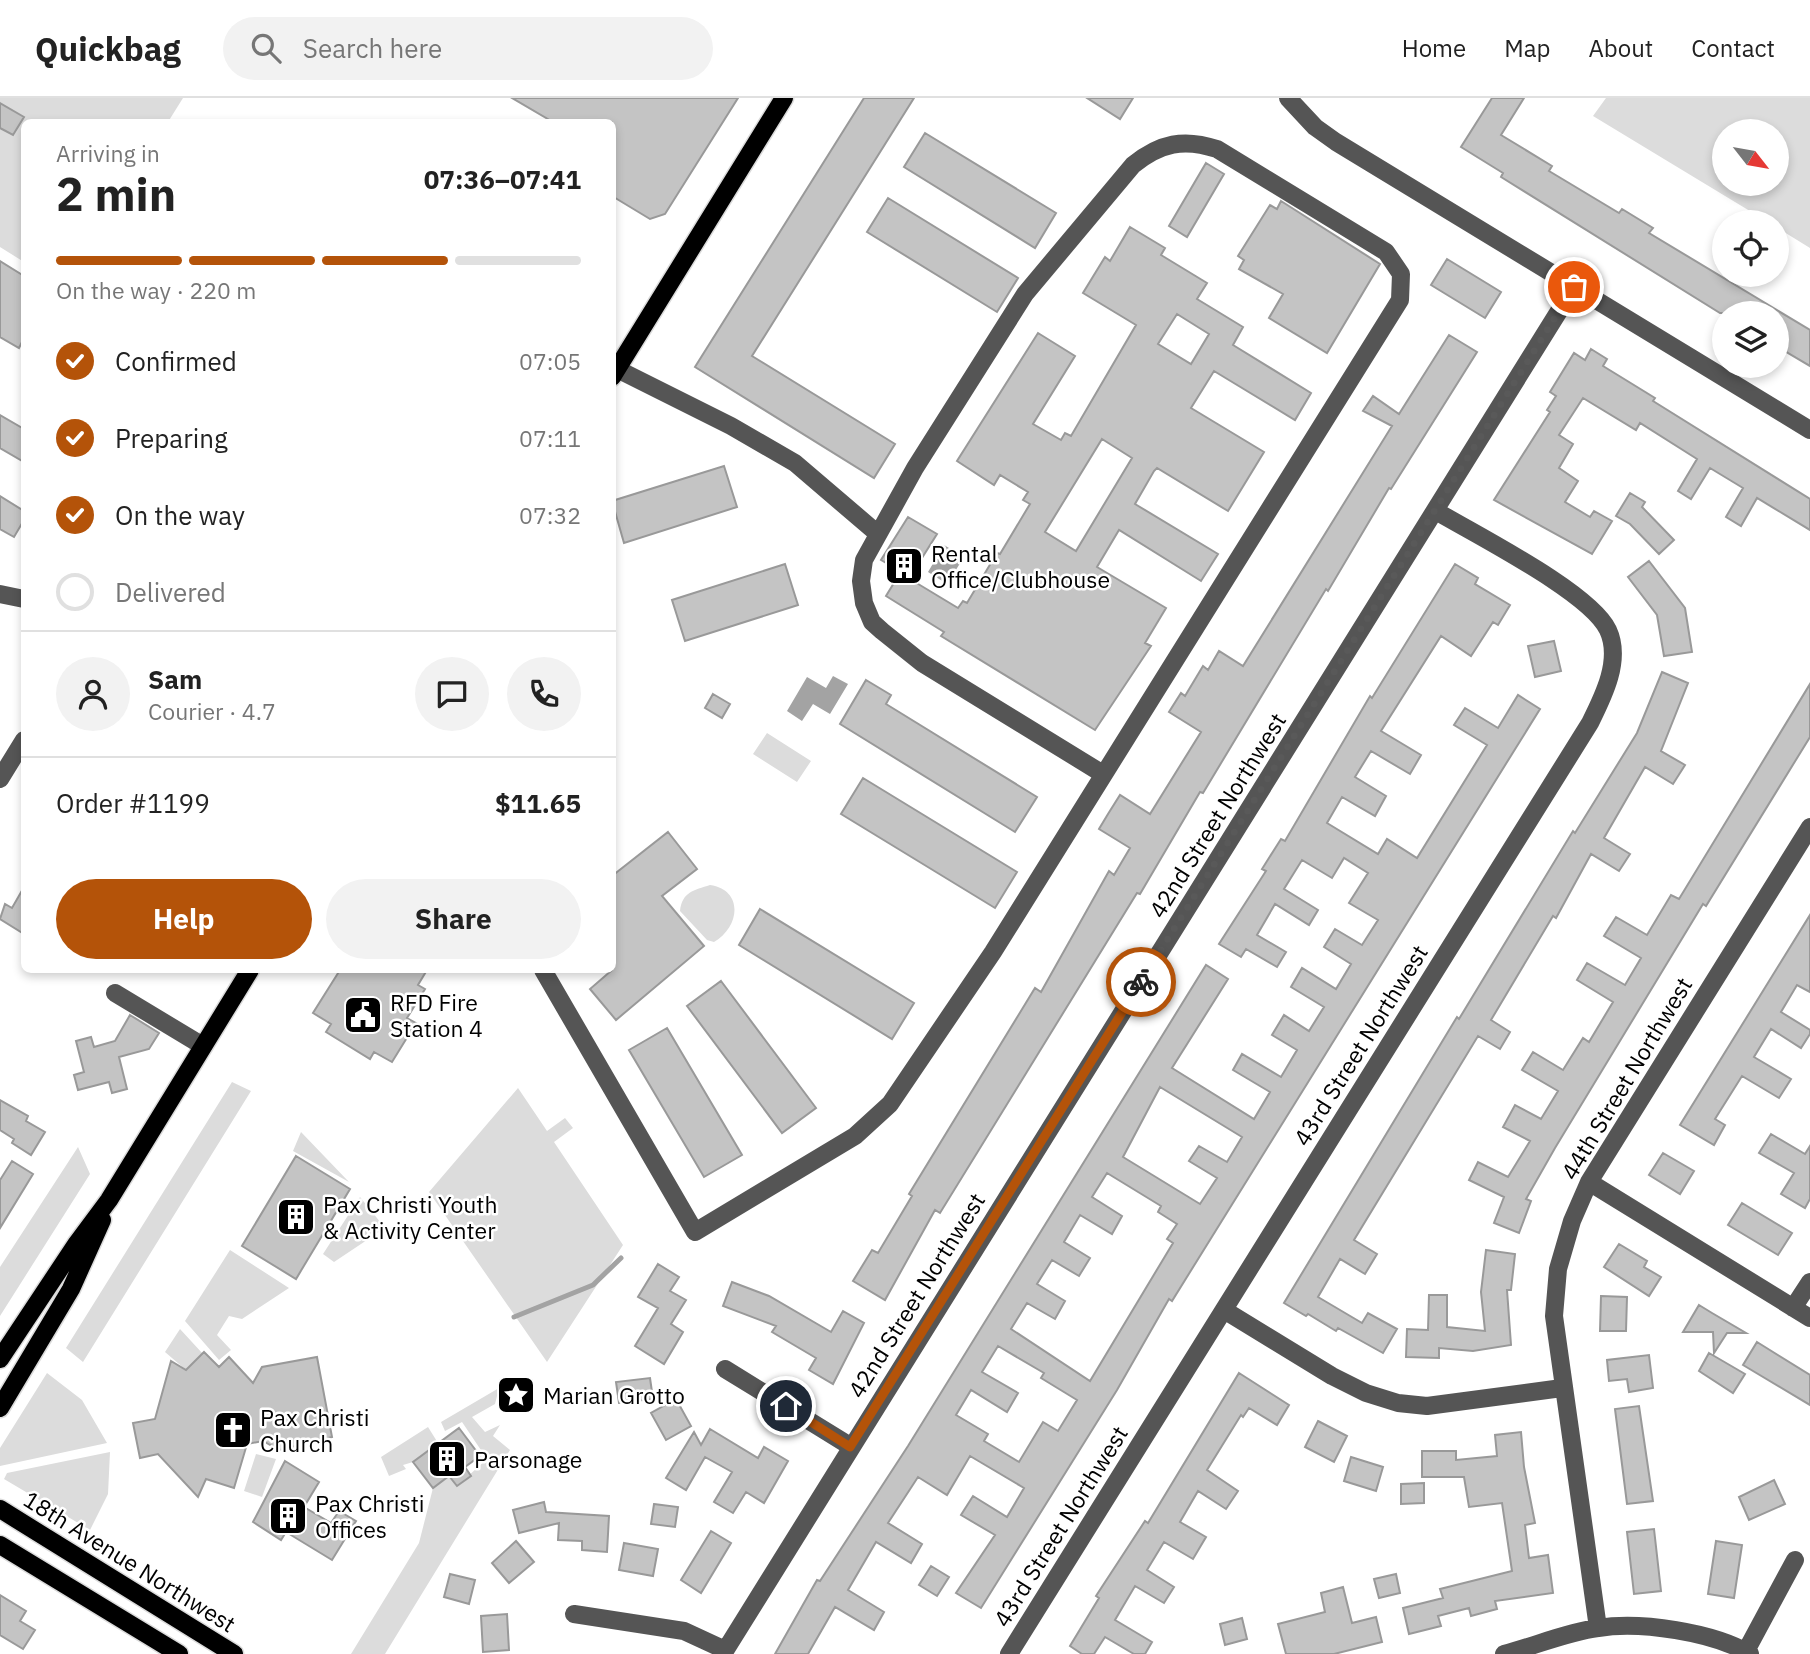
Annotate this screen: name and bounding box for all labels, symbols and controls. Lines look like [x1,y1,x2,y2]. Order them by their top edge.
search box [223,17,713,80]
text: Quickbag [35,27,181,70]
icon: search [247,29,285,67]
text: Search here [303,31,442,65]
text: Home [1402,32,1466,64]
text: Map [1504,32,1550,64]
text: About [1588,32,1653,64]
text: Contact [1691,32,1775,64]
north arrow [1712,119,1788,196]
map controls [1712,119,1789,378]
text: Arriving in [56,138,160,168]
text: 07:36–07:41 [424,162,581,196]
text: 2 min [56,164,176,224]
button: locate [1712,210,1789,287]
pin [1544,257,1604,317]
icon: bag [1555,268,1593,306]
text: On the way · 220 m [56,275,256,305]
button: layers [1712,301,1789,378]
icon: check [56,342,94,380]
text: Confirmed [115,344,237,378]
text: 07:05 [519,346,581,376]
icon: check [56,419,94,457]
text: Preparing [115,421,228,455]
text: 07:11 [519,423,581,453]
icon: check [56,496,94,534]
text: On the way [115,498,245,532]
text: 07:32 [519,500,581,530]
place label: Rental Office/Clubhouse [931,538,1110,594]
building icon: Rental Office/Clubhouse [883,545,925,587]
text: Delivered [115,575,226,609]
button: person [56,657,130,731]
button: chat [415,657,489,731]
button: phone [507,657,581,731]
text: Sam [148,662,202,696]
text: Courier · 4.7 [148,696,276,726]
street label: 42nd Street Northwest [1142,707,1292,923]
text: Order #1199 [56,786,210,820]
text: $11.65 [495,786,581,820]
button: Help [56,879,312,959]
button: Share [326,879,581,959]
street label: 43rd Street Northwest [1286,939,1434,1151]
courier [1106,947,1176,1017]
icon: bike [1122,963,1160,1001]
street label: 44th Street Northwest [1554,971,1698,1185]
place label: RFD Fire Station 4 [390,987,483,1043]
public building icon: RFD Fire Station 4 [342,994,384,1036]
street label: 42nd Street Northwest [841,1187,991,1403]
place label: Pax Christi Youth & Activity Center [323,1189,497,1245]
building icon: Pax Christi Youth & Activity Center [275,1196,317,1238]
place icon: Marian Grotto [495,1374,537,1416]
pin [756,1376,816,1436]
place label: Marian Grotto [543,1380,685,1410]
icon: home [767,1387,805,1425]
place label: Pax Christi Church [260,1402,369,1458]
church icon: Pax Christi Church [212,1409,254,1451]
street label: 43rd Street Northwest [986,1420,1134,1632]
building icon: Parsonage [426,1438,468,1480]
place label: Parsonage [474,1444,583,1474]
street label: 18th Avenue Northwest [18,1484,242,1638]
place label: Pax Christi Offices [315,1488,424,1544]
building icon: Pax Christi Offices [267,1495,309,1537]

